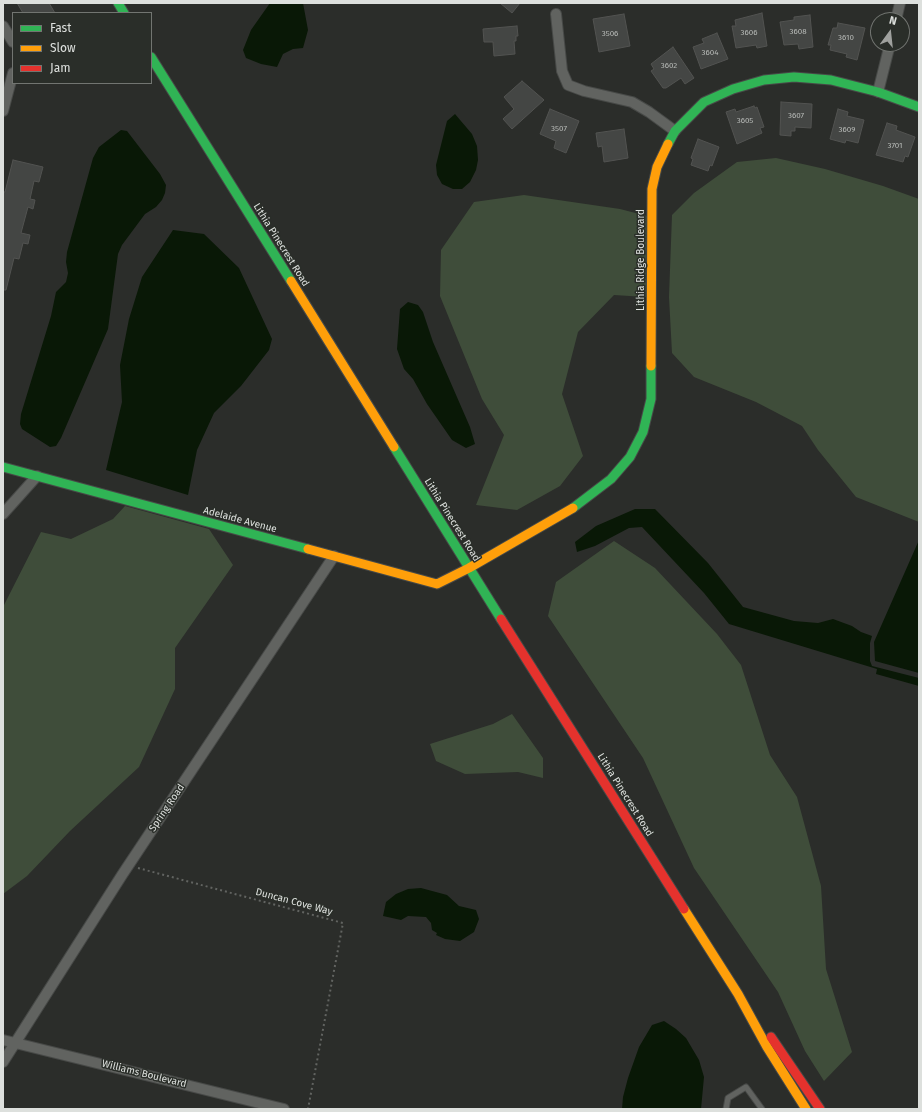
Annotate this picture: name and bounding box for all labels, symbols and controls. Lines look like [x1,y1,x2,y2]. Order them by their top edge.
legend [12,12,152,84]
north arrow [870,12,910,52]
text: N [888,14,898,28]
text: Fast [50,21,72,35]
house number: 3608 [789,27,807,37]
house number: 3606 [741,28,757,38]
house number: 3506 [602,29,618,39]
house number: 3610 [838,33,854,43]
text: Slow [50,41,76,55]
house number: 3604 [702,48,718,58]
text: Jam [50,61,70,75]
house number: 3602 [661,61,677,71]
house number: 3607 [788,111,804,121]
house number: 3605 [737,116,753,126]
house number: 3507 [551,124,567,134]
house number: 3609 [839,125,855,135]
house number: 3701 [887,141,903,151]
street label: Lithia Pinecrest Road [251,201,311,289]
street label: Lithia Ridge Boulevard [635,209,647,311]
street label: Lithia Pinecrest Road [422,476,482,564]
street label: Adelaide Avenue [202,504,278,536]
street label: Lithia Pinecrest Road [595,751,655,839]
street label: Spring Road [147,782,187,834]
street label: Duncan Cove Way [254,886,334,918]
street label: Williams Boulevard [100,1058,188,1090]

